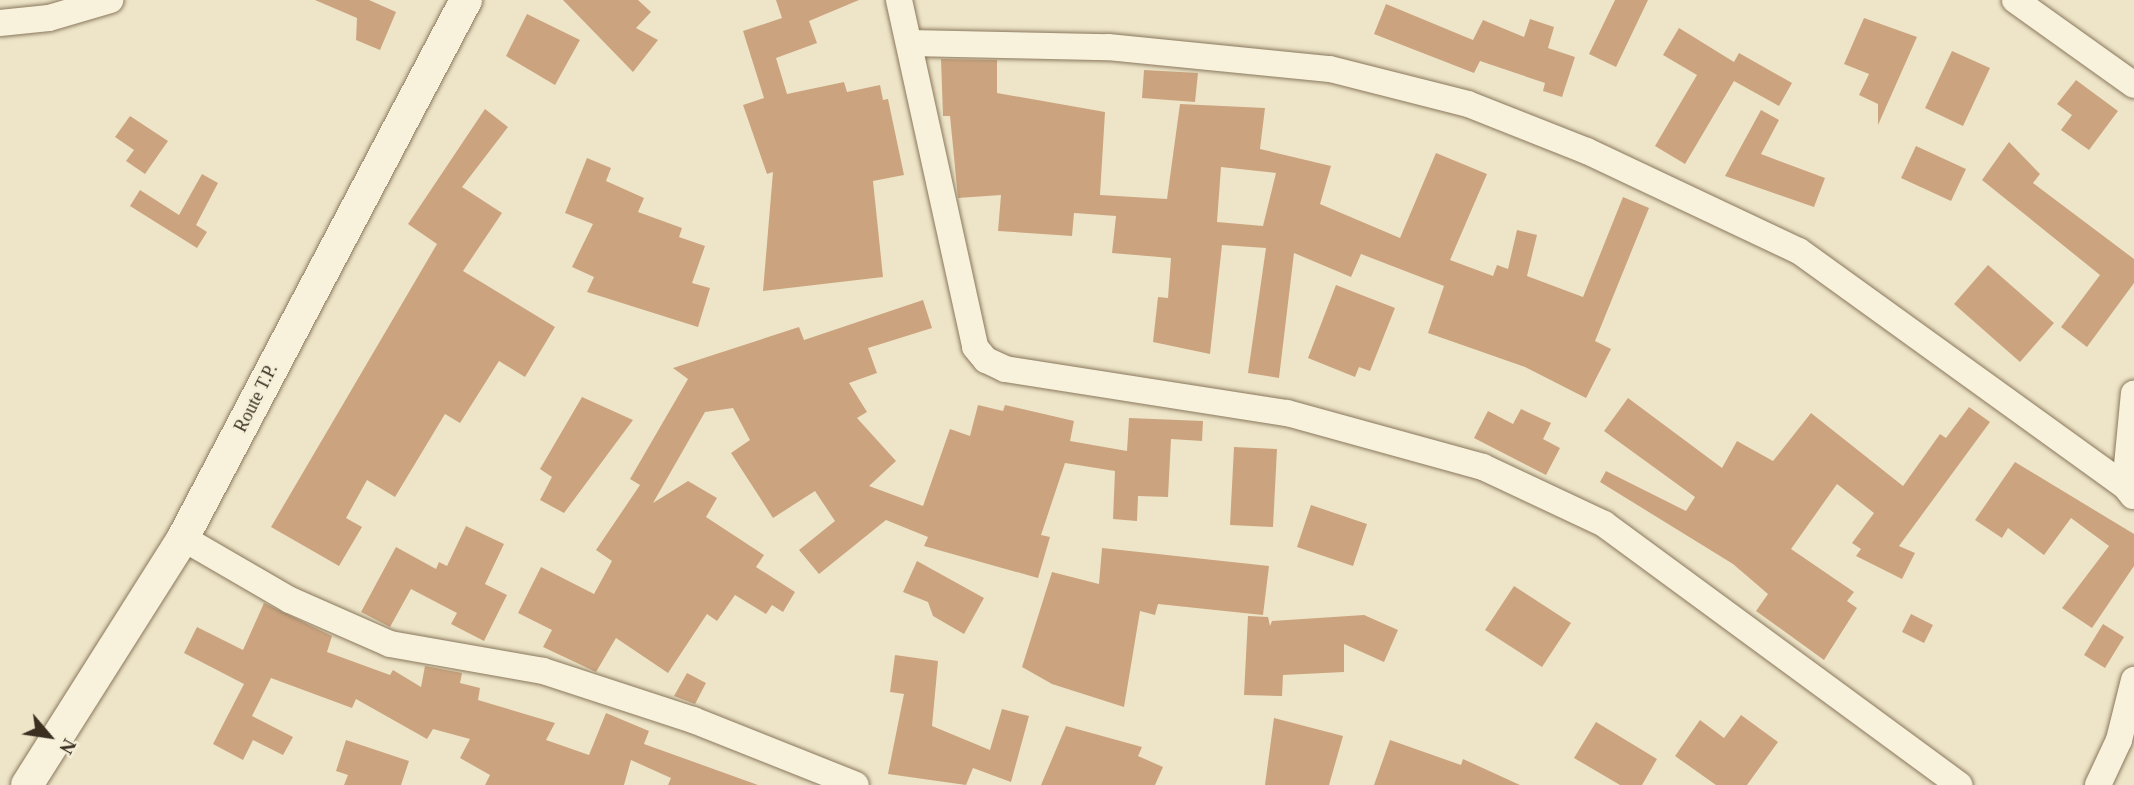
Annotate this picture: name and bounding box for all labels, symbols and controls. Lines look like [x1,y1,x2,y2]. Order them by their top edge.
street label: Route T.P. [230,360,282,436]
north arrow [14,701,84,771]
text: N [55,735,80,758]

